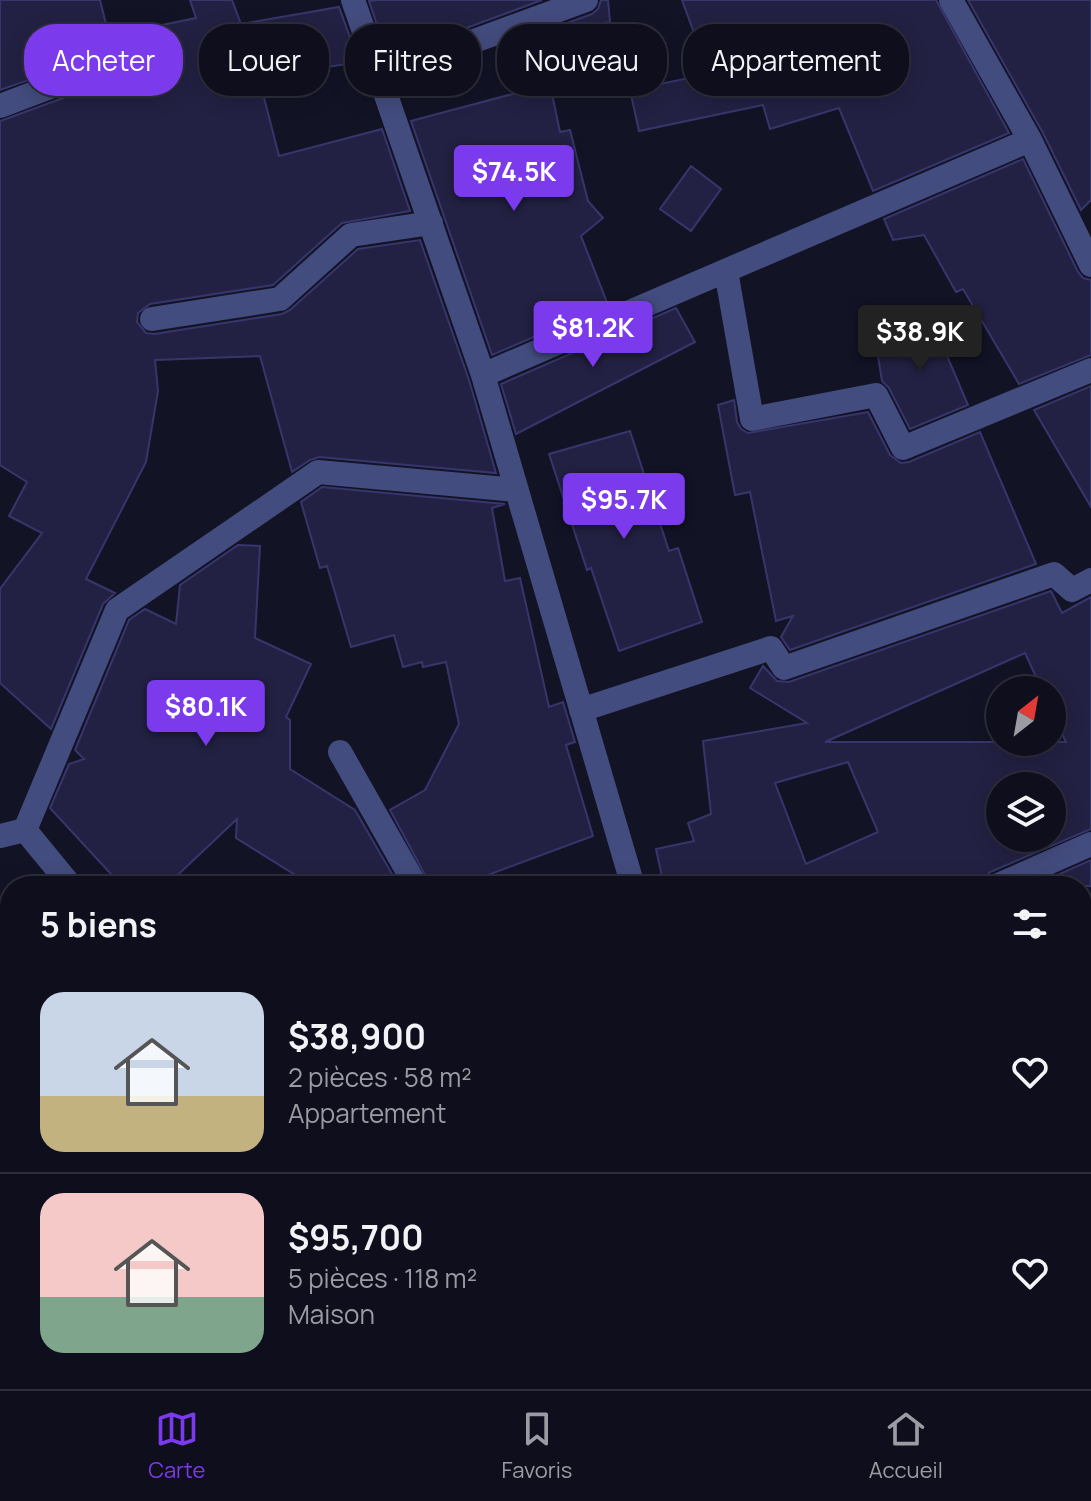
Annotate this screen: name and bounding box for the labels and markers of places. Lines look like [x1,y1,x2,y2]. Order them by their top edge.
pin: $74.5K [449,145,579,213]
pin: $81.2K [528,301,658,369]
pin: $38.9K [855,305,985,373]
pin: $95.7K [559,473,689,541]
pin: $80.1K [141,680,271,748]

